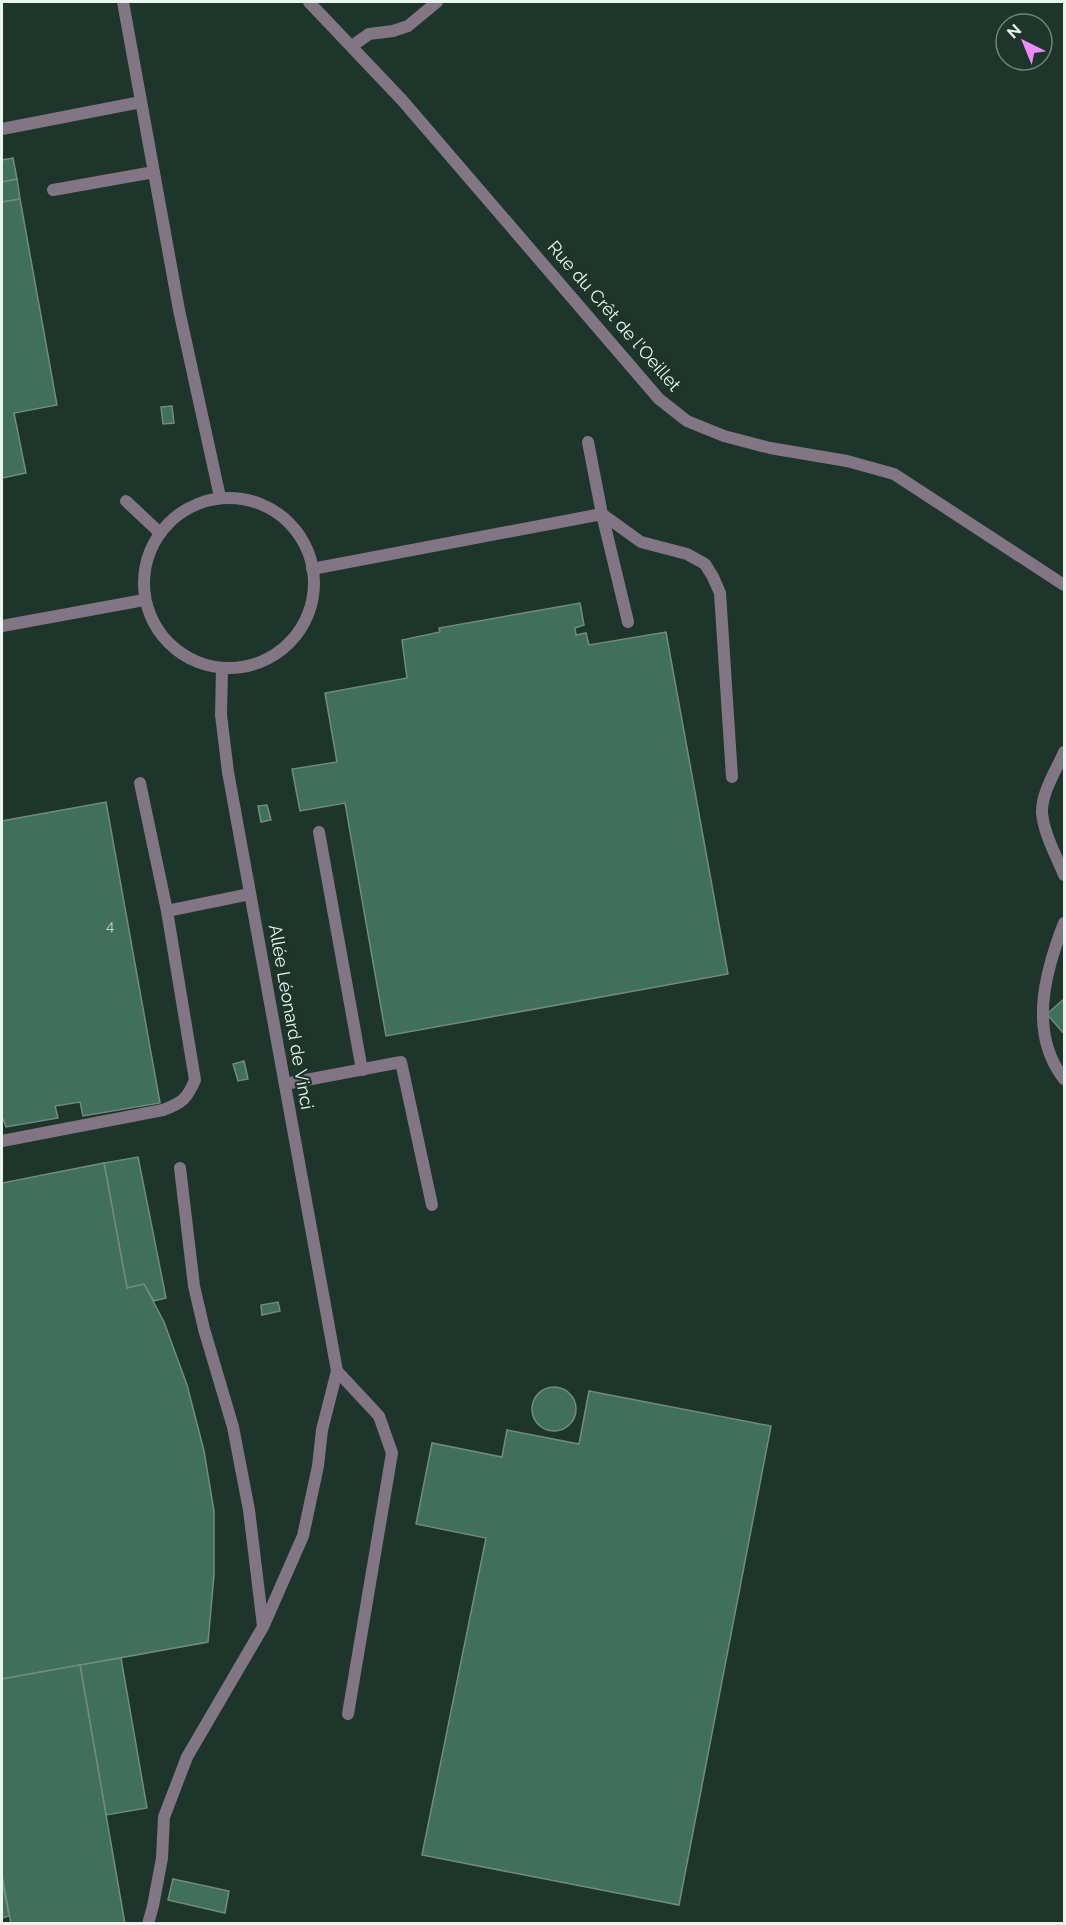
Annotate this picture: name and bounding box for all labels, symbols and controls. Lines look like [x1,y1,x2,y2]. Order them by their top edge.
north arrow [994,12,1054,72]
text: N [1003,20,1025,43]
street label: Rue du Crêt de l'Oeillet [543,236,685,395]
house number: 4 [106,917,114,935]
street label: Allée Léonard de Vinci [265,923,318,1111]

